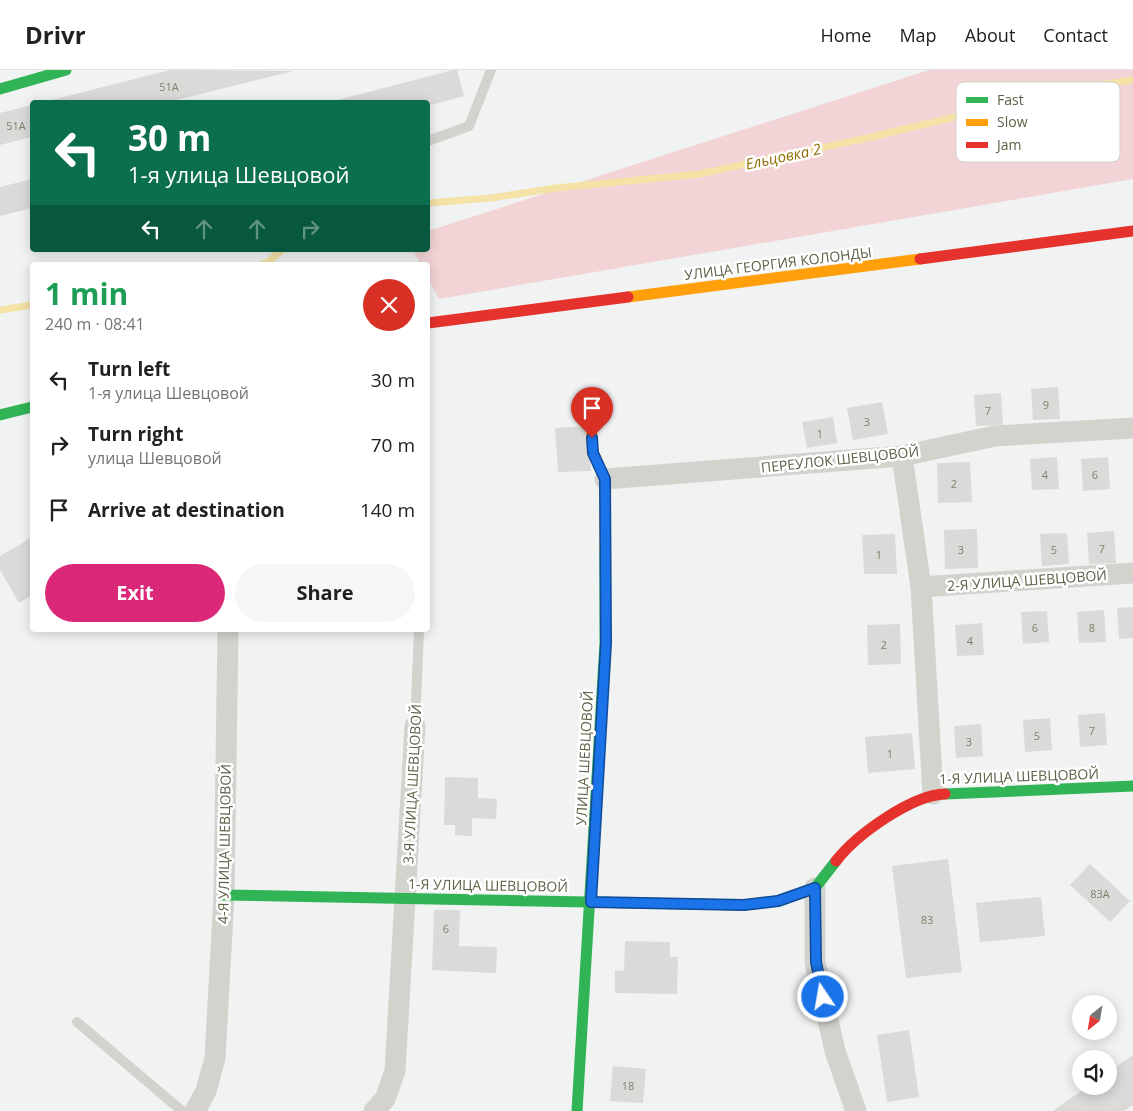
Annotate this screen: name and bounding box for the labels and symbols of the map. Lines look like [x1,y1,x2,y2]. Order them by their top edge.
house number: 51А [159,79,179,94]
legend [956,82,1120,162]
text: Fast [997,90,1024,109]
text: Slow [997,112,1028,131]
house number: 51А [6,118,26,133]
text: Jam [995,135,1022,154]
water label: Ельцовка 2 [743,138,823,174]
street label: УЛИЦА ГЕОРГИЯ КОЛОНДЫ [683,242,873,284]
pin [571,387,613,438]
house number: 9 [1043,397,1049,412]
house number: 7 [985,403,991,418]
house number: 3 [864,414,870,429]
house number: 1 [817,426,823,441]
street label: ПЕРЕУЛОК ШЕВЦОВОЙ [760,441,920,477]
house number: 4 [1042,467,1049,482]
house number: 6 [1092,467,1098,482]
house number: 2 [951,476,957,491]
house number: 7 [1099,541,1105,556]
house number: 3 [958,542,964,557]
house number: 5 [1051,542,1057,557]
house number: 1 [876,547,882,562]
street label: 2-Я УЛИЦА ШЕВЦОВОЙ [947,565,1107,595]
house number: 6 [1032,620,1038,635]
house number: 8 [1089,620,1095,635]
house number: 4 [967,633,974,648]
house number: 2 [881,637,887,652]
street label: УЛИЦА ШЕВЦОВОЙ [571,690,597,826]
street label: 3-Я УЛИЦА ШЕВЦОВОЙ [398,704,426,864]
house number: 7 [1089,723,1095,738]
house number: 5 [1034,728,1040,743]
house number: 3 [966,734,972,749]
house number: 1 [887,746,893,761]
street label: 4-Я УЛИЦА ШЕВЦОВОЙ [213,764,235,924]
street label: 1-Я УЛИЦА ШЕВЦОВОЙ [939,764,1099,788]
street label: 1-Я УЛИЦА ШЕВЦОВОЙ [408,874,568,896]
house number: 83А [1090,886,1110,901]
house number: 83 [921,912,933,927]
house number: 6 [443,921,449,936]
position arrow [796,970,848,1022]
north arrow [1072,995,1118,1040]
house number: 18 [622,1078,634,1093]

